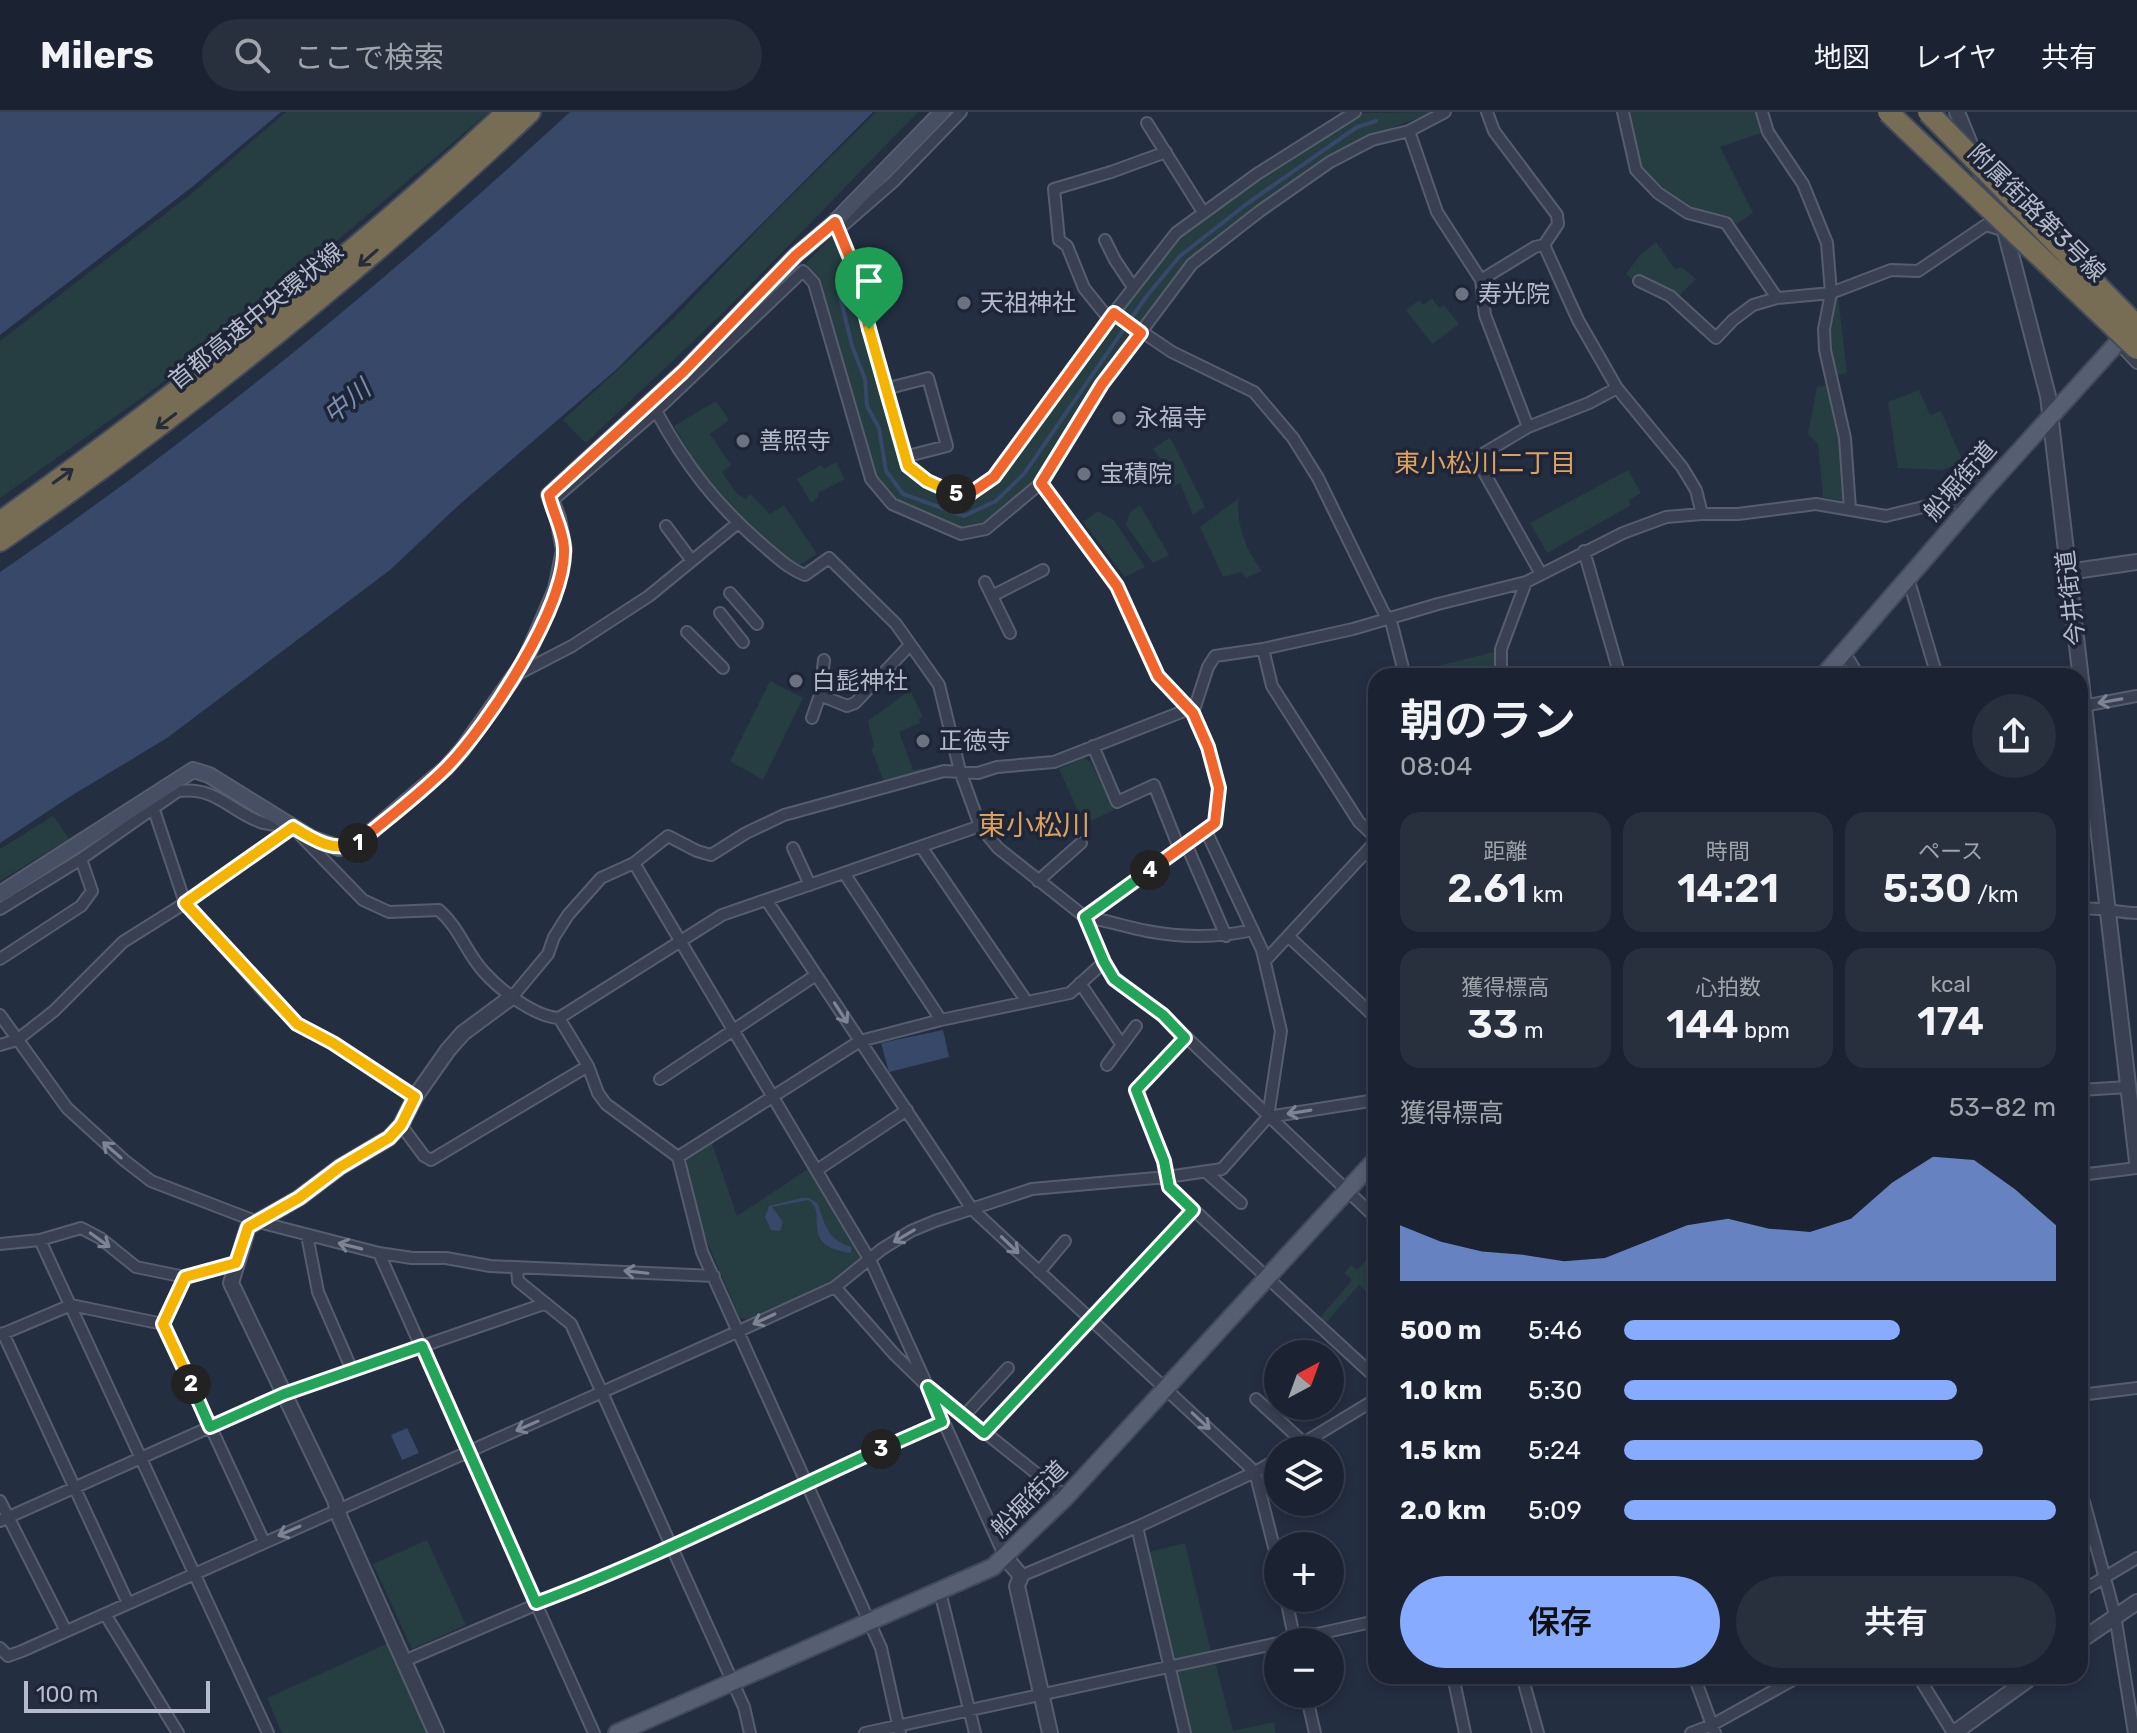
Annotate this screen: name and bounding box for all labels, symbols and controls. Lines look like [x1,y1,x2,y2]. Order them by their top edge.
search box [202,19,762,91]
text: Milers [40,32,154,78]
icon: search [230,33,274,77]
text: ここで検索 [294,40,444,76]
text: 地図 [1814,41,1870,74]
text: レイヤ [1914,41,1997,74]
text: 共有 [2041,41,2097,74]
street label: 附属街路第3号線 [1963,139,2111,287]
street label: 首都高速中央環状線 [163,237,349,395]
pin [835,247,903,329]
one-way arrow [359,249,379,267]
icon: arrive [847,259,891,303]
place label: 寿光院 [1478,280,1550,308]
marker: 寿光院 [1453,285,1471,303]
place label: 天祖神社 [980,289,1076,317]
marker: 天祖神社 [955,294,973,312]
water label: 中川 [317,372,379,430]
place label: 永福寺 [1135,404,1207,432]
marker: 永福寺 [1110,409,1128,427]
one-way arrow [156,413,177,430]
place label: 善照寺 [759,427,831,455]
marker: 善照寺 [734,432,752,450]
street label: 船堀街道 [1918,436,2002,526]
district label: 東小松川二丁目 [1394,448,1576,479]
place label: 宝積院 [1100,460,1172,488]
marker: 宝積院 [1075,465,1093,483]
one-way arrow [52,468,73,485]
pin: 5 [936,474,976,514]
text: 5 [949,480,963,507]
street label: 今井街道 [2051,549,2091,647]
place label: 白髭神社 [812,667,908,695]
marker: 白髭神社 [787,672,805,690]
button: share [1972,694,2056,778]
one-way arrow [2098,694,2123,709]
text: 朝のラン [1400,695,1576,747]
place label: 正徳寺 [939,727,1011,755]
marker: 正徳寺 [914,732,932,750]
text: 08:04 [1400,751,1472,782]
district label: 東小松川 [978,809,1090,842]
pin: 1 [338,823,378,863]
text: 1 [353,829,363,856]
text: 距離 [1483,838,1527,865]
text: 時間 [1706,838,1750,865]
text: ペース [1918,838,1983,865]
pin: 4 [1130,850,1170,890]
text: 4 [1142,856,1158,883]
text: 2.61 [1447,865,1527,912]
text: 14:21 [1677,865,1779,912]
text: 5:30 [1883,865,1972,912]
text: km [1527,881,1563,908]
text: /km [1972,881,2019,908]
text: kcal [1930,971,1971,998]
text: 獲得標高 [1461,974,1549,1001]
text: 心拍数 [1695,974,1761,1001]
text: 174 [1917,998,1984,1045]
one-way arrow [832,1001,849,1023]
text: 33 [1467,1001,1519,1048]
text: 144 [1666,1001,1739,1048]
text: m [1519,1017,1544,1044]
text: bpm [1739,1017,1790,1044]
text: 53–82 m [1949,1092,2056,1123]
text: 獲得標高 [1400,1098,1504,1129]
one-way arrow [1287,1105,1312,1120]
one-way arrow [102,1141,122,1159]
one-way arrow [893,1228,916,1244]
one-way arrow [89,1232,110,1249]
one-way arrow [1000,1235,1020,1254]
one-way arrow [338,1238,363,1253]
one-way arrow [623,1265,650,1280]
one-way arrow [752,1313,777,1328]
text: 500 m [1400,1315,1482,1346]
text: 5:46 [1528,1315,1582,1346]
north arrow [1264,1340,1344,1420]
map controls [1264,1340,1344,1708]
pin: 2 [171,1364,211,1404]
text: 2 [184,1370,198,1397]
text: 1.0 km [1400,1375,1482,1406]
text: 5:30 [1528,1375,1582,1406]
one-way arrow [1191,1412,1211,1431]
one-way arrow [515,1419,539,1434]
pin: 3 [861,1429,901,1469]
text: 3 [874,1435,888,1462]
text: 1.5 km [1400,1435,1482,1466]
text: 5:24 [1528,1435,1581,1466]
button: layers [1264,1436,1344,1516]
street label: 船堀街道 [985,1455,1073,1543]
text: 2.0 km [1400,1495,1486,1526]
text: 5:09 [1528,1495,1582,1526]
one-way arrow [277,1524,302,1539]
button: + [1264,1532,1344,1612]
button: 保存 [1400,1576,1720,1668]
button: 共有 [1736,1576,2056,1668]
button: − [1264,1628,1344,1708]
scale bar [24,1677,210,1713]
text: 100 m [36,1681,98,1708]

